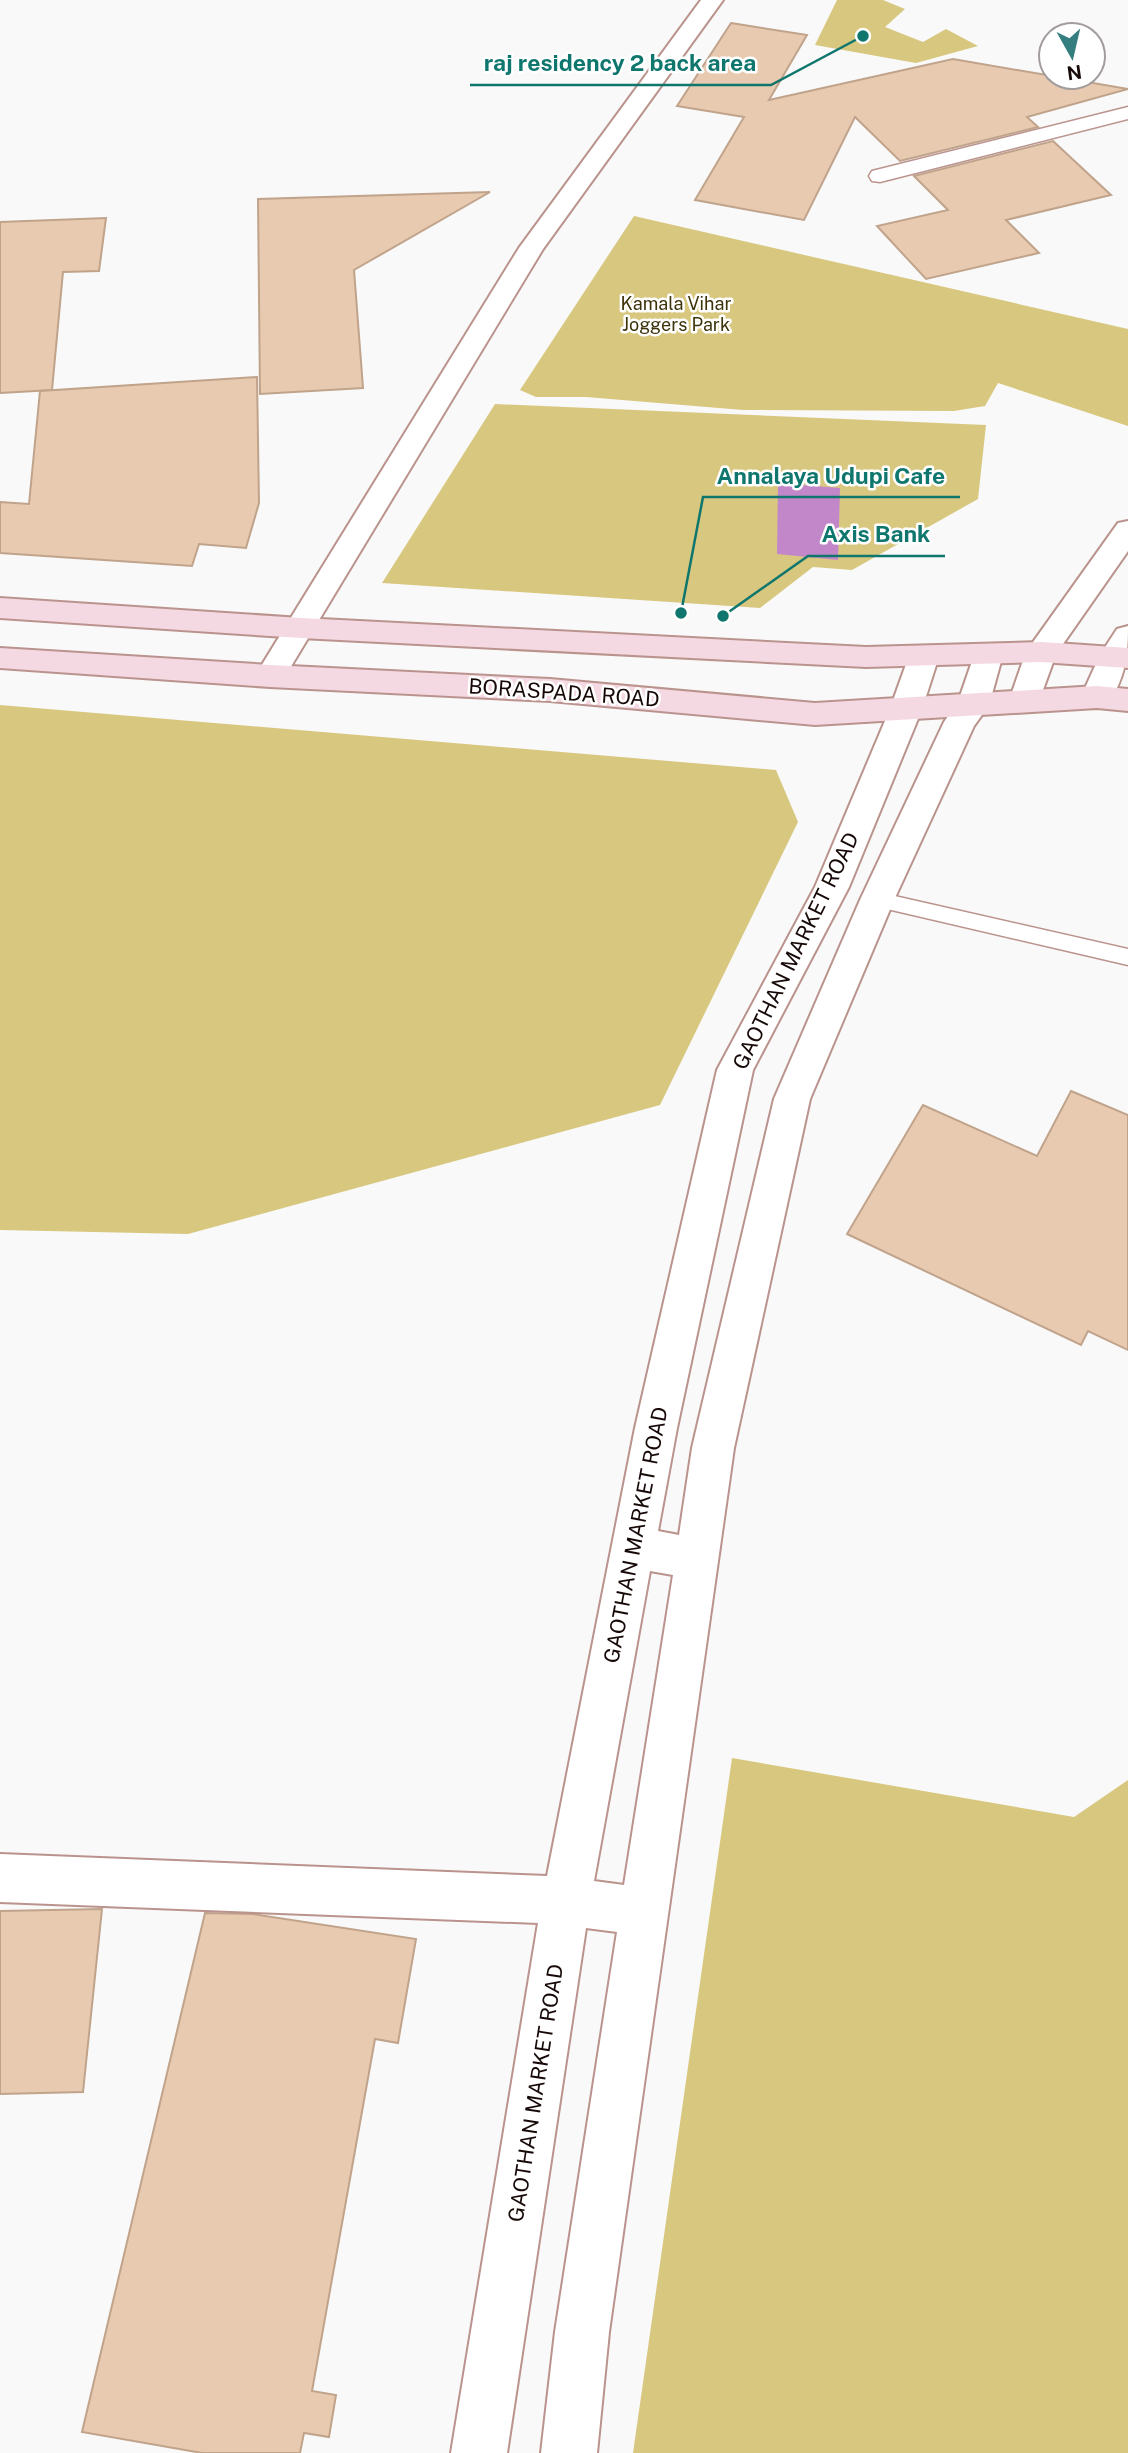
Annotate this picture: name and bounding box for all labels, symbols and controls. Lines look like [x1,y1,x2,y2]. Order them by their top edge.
north arrow [1037,21,1107,91]
callout: raj residency 2 back area [470,41,771,85]
text: raj residency 2 back area [484,49,756,76]
text: N [1065,61,1083,85]
park label: Kamala Vihar Joggers Park [621,293,731,335]
callout: Annalaya Udupi Cafe [703,453,960,497]
text: Annalaya Udupi Cafe [717,462,945,489]
callout: Axis Bank [808,512,945,556]
text: Axis Bank [822,520,930,547]
street label: BORASPADA ROAD [468,673,660,712]
street label: GAOTHAN MARKET ROAD [727,828,864,1073]
street label: GAOTHAN MARKET ROAD [598,1405,673,1665]
street label: GAOTHAN MARKET ROAD [503,1962,568,2224]

